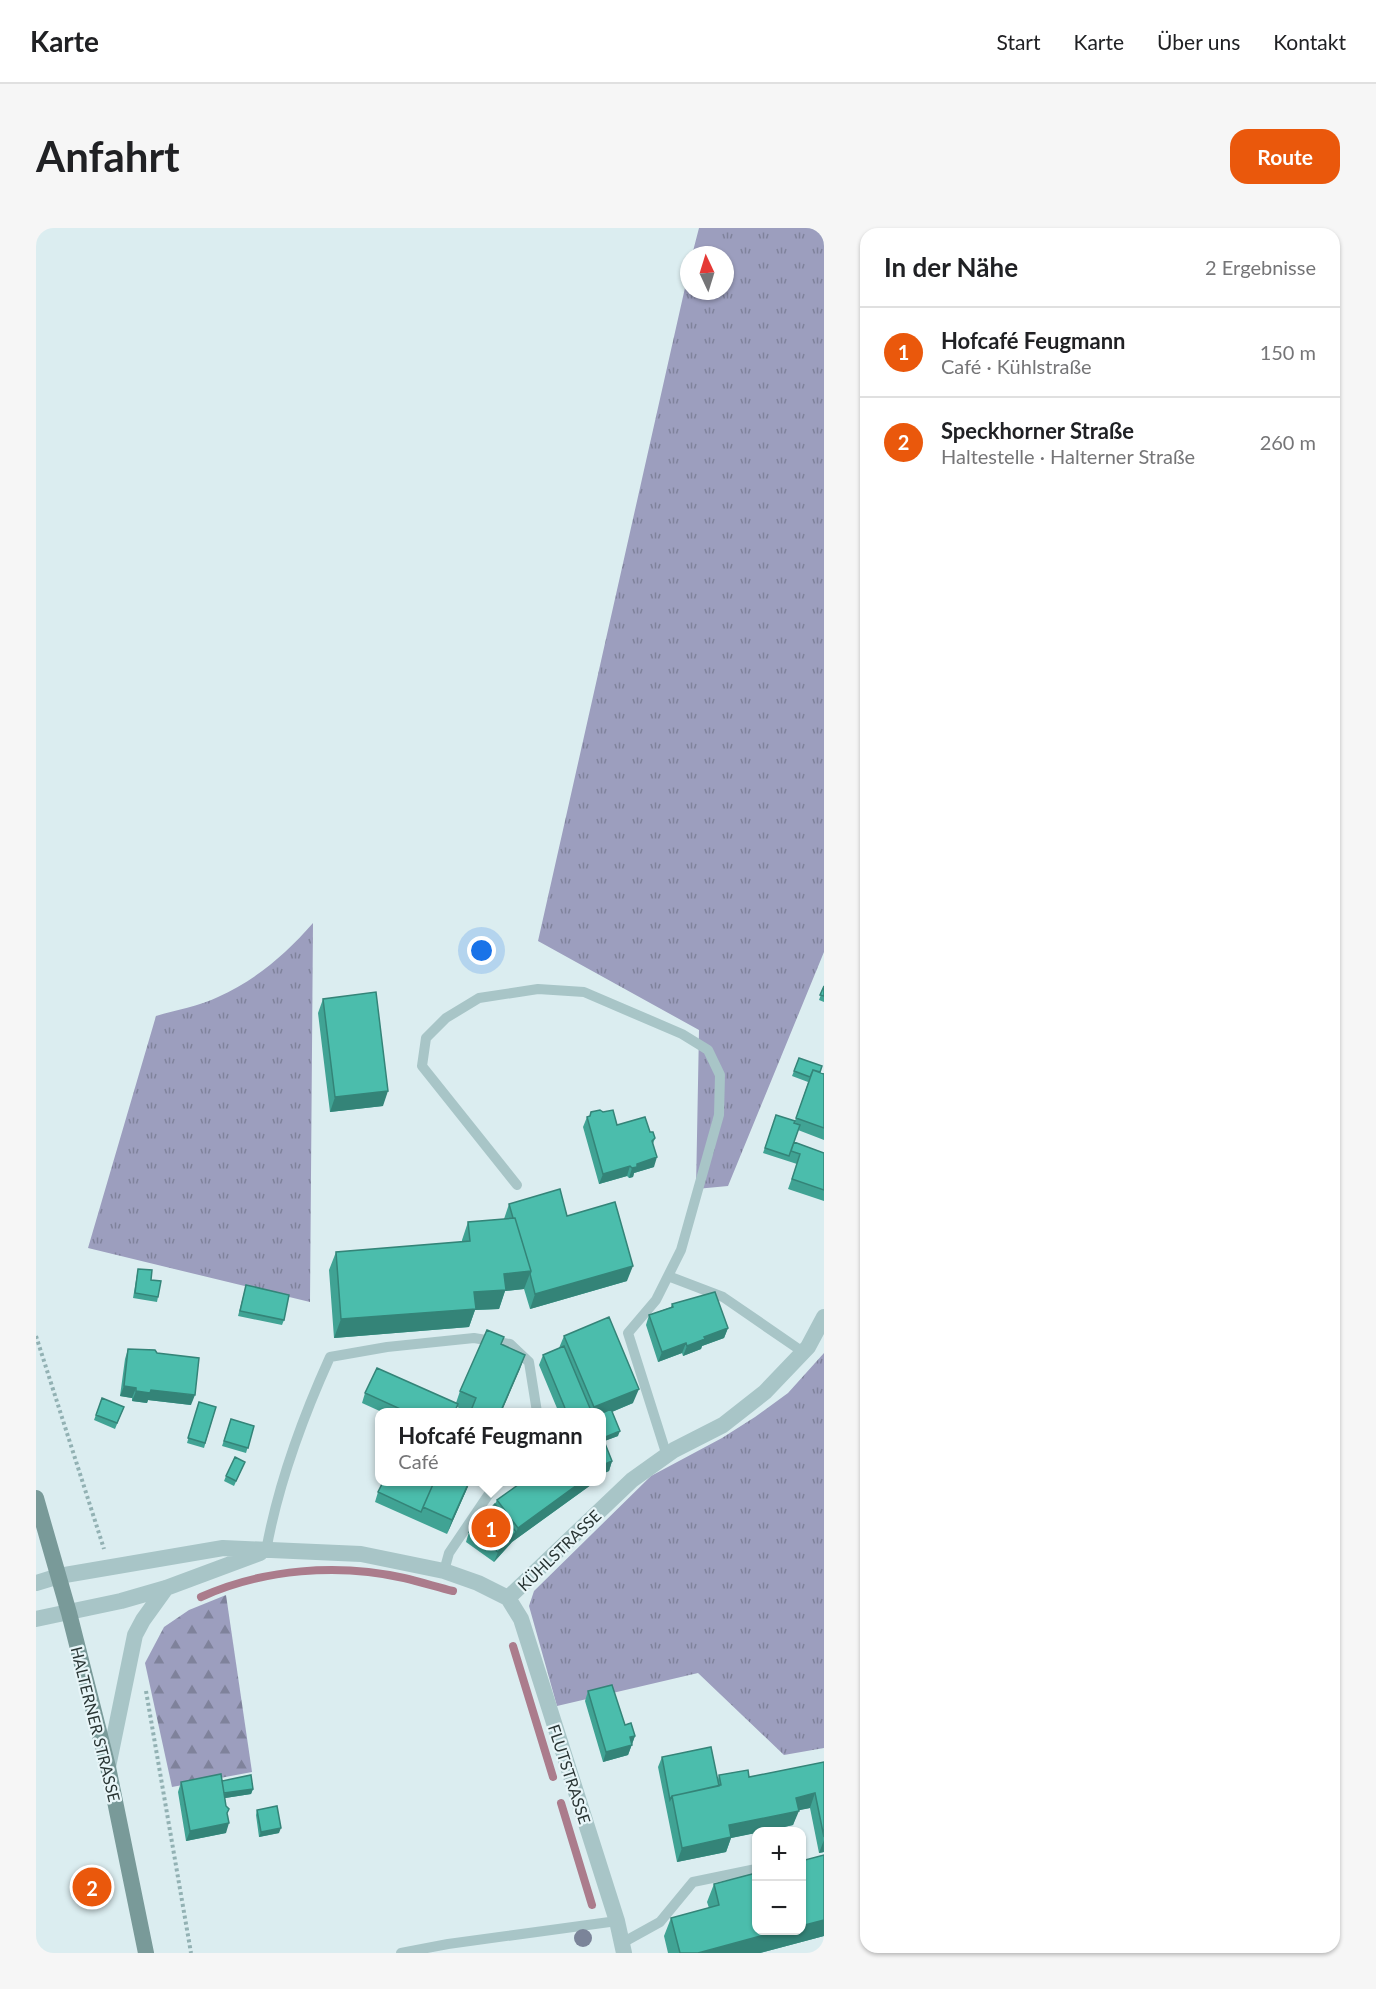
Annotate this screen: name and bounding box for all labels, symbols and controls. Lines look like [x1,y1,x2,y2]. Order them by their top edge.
text: Karte [30,24,99,58]
text: Start [996,29,1041,54]
text: Karte [1074,29,1124,54]
text: Über uns [1157,29,1240,54]
text: Kontakt [1273,29,1346,54]
button: Route [1230,129,1340,184]
text: Anfahrt [36,131,180,181]
north arrow [680,246,734,300]
text: In der Nähe [884,251,1018,283]
text: 2 Ergebnisse [1205,255,1316,279]
text: Hofcafé Feugmann [941,327,1125,354]
text: 1 [898,340,909,364]
text: 150 m [1260,340,1316,364]
text: Café · Kühlstraße [941,354,1092,378]
text: Speckhorner Straße [941,417,1134,444]
text: 2 [898,430,909,454]
text: 260 m [1260,430,1316,454]
text: Haltestelle · Halterner Straße [941,444,1195,468]
your location [467,936,496,965]
popup [375,1408,606,1486]
text: Hofcafé Feugmann [398,1422,583,1449]
text: Café [398,1449,439,1473]
pin: 1 [472,1506,510,1550]
street label: KÜHLSTRASSE [513,1506,605,1594]
street label: HALTERNER STRASSE [67,1644,125,1804]
street label: FLUTSTRASSE [545,1722,595,1826]
map controls [752,1827,806,1935]
button: + [752,1827,806,1881]
pin: 2 [72,1864,112,1910]
button: − [752,1881,806,1935]

